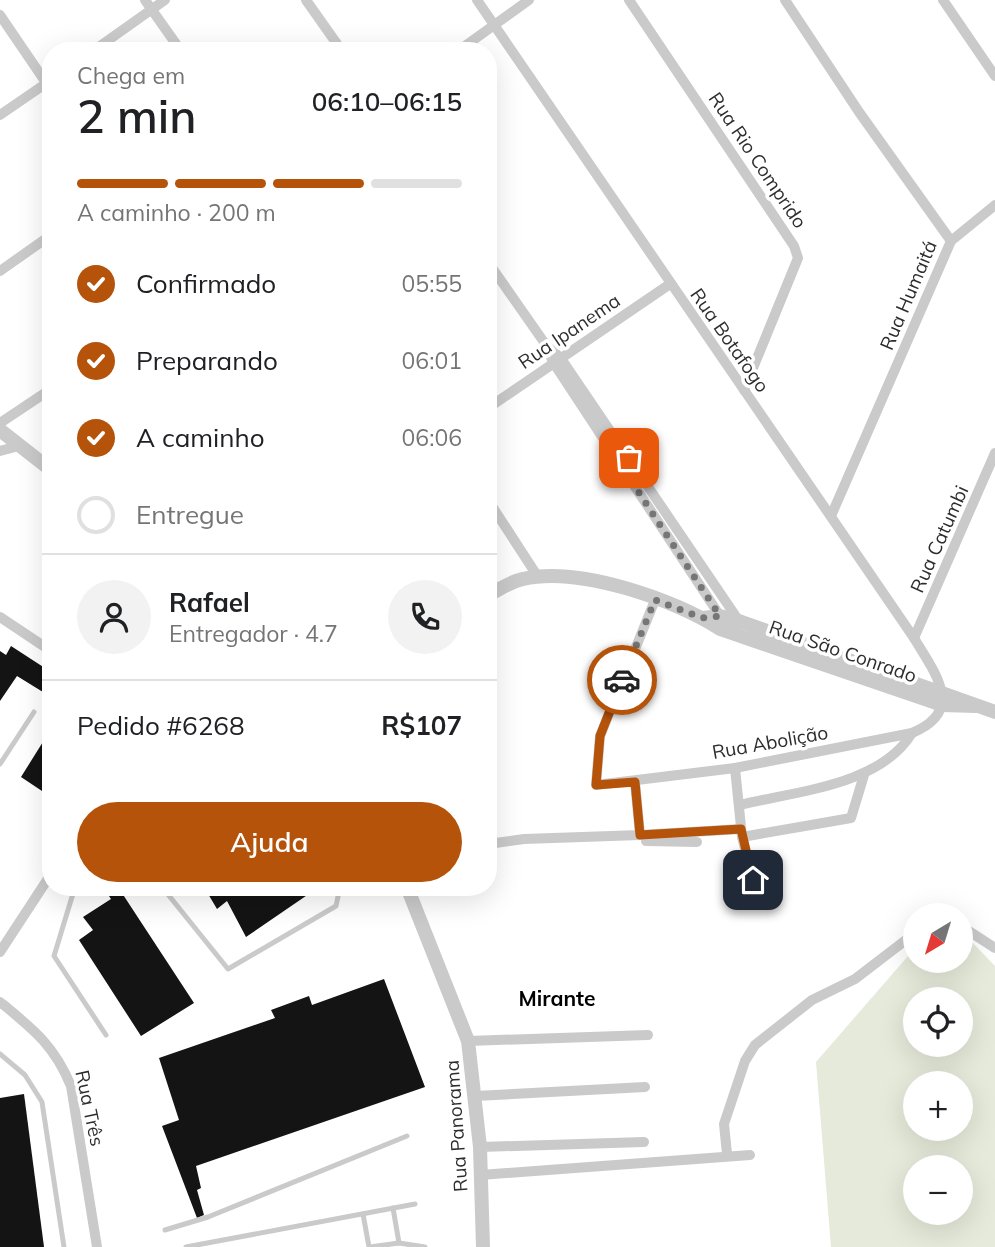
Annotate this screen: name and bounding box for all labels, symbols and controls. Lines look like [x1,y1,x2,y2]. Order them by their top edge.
text: Chega em [77,61,185,90]
text: 06:10–06:15 [312,85,462,118]
text: 2 min [77,87,196,145]
street label: Rua Rio Comprido [704,87,812,233]
text: A caminho · 200 m [77,198,276,227]
street label: Rua Humaitá [874,237,942,353]
icon: check [77,265,115,303]
text: Confirmado [136,267,276,300]
text: 05:55 [402,269,462,298]
street label: Rua Botafogo [685,283,775,397]
street label: Rua Ipanema [513,288,625,374]
icon: check [77,342,115,380]
text: Preparando [136,344,278,377]
text: 06:01 [402,346,462,375]
icon: check [77,419,115,457]
text: A caminho [136,421,265,454]
text: 06:06 [402,423,462,452]
pin [599,428,659,488]
icon: bag [610,439,648,477]
street label: Rua Catumbi [905,482,973,596]
text: Entregue [136,498,244,531]
button: person [77,580,151,654]
button: phone [388,580,462,654]
text: Rafael [169,586,250,619]
street label: Rua São Conrado [766,615,920,687]
text: Entregador · 4.7 [169,619,338,648]
courier [587,645,657,715]
icon: car [603,661,641,699]
text: Pedido #6268 [77,709,245,742]
text: R$107 [381,709,462,742]
street label: Rua Abolição [710,720,830,764]
button: Ajuda [77,802,462,882]
pin [723,850,783,910]
icon: home [734,861,772,899]
north arrow [903,903,973,973]
map controls [903,903,973,1225]
district label: Mirante [519,985,595,1011]
button: locate [903,987,973,1057]
street label: Rua Panorama [439,1059,473,1193]
street label: Rua Três [70,1068,110,1148]
button: + [903,1071,973,1141]
button: − [903,1155,973,1225]

